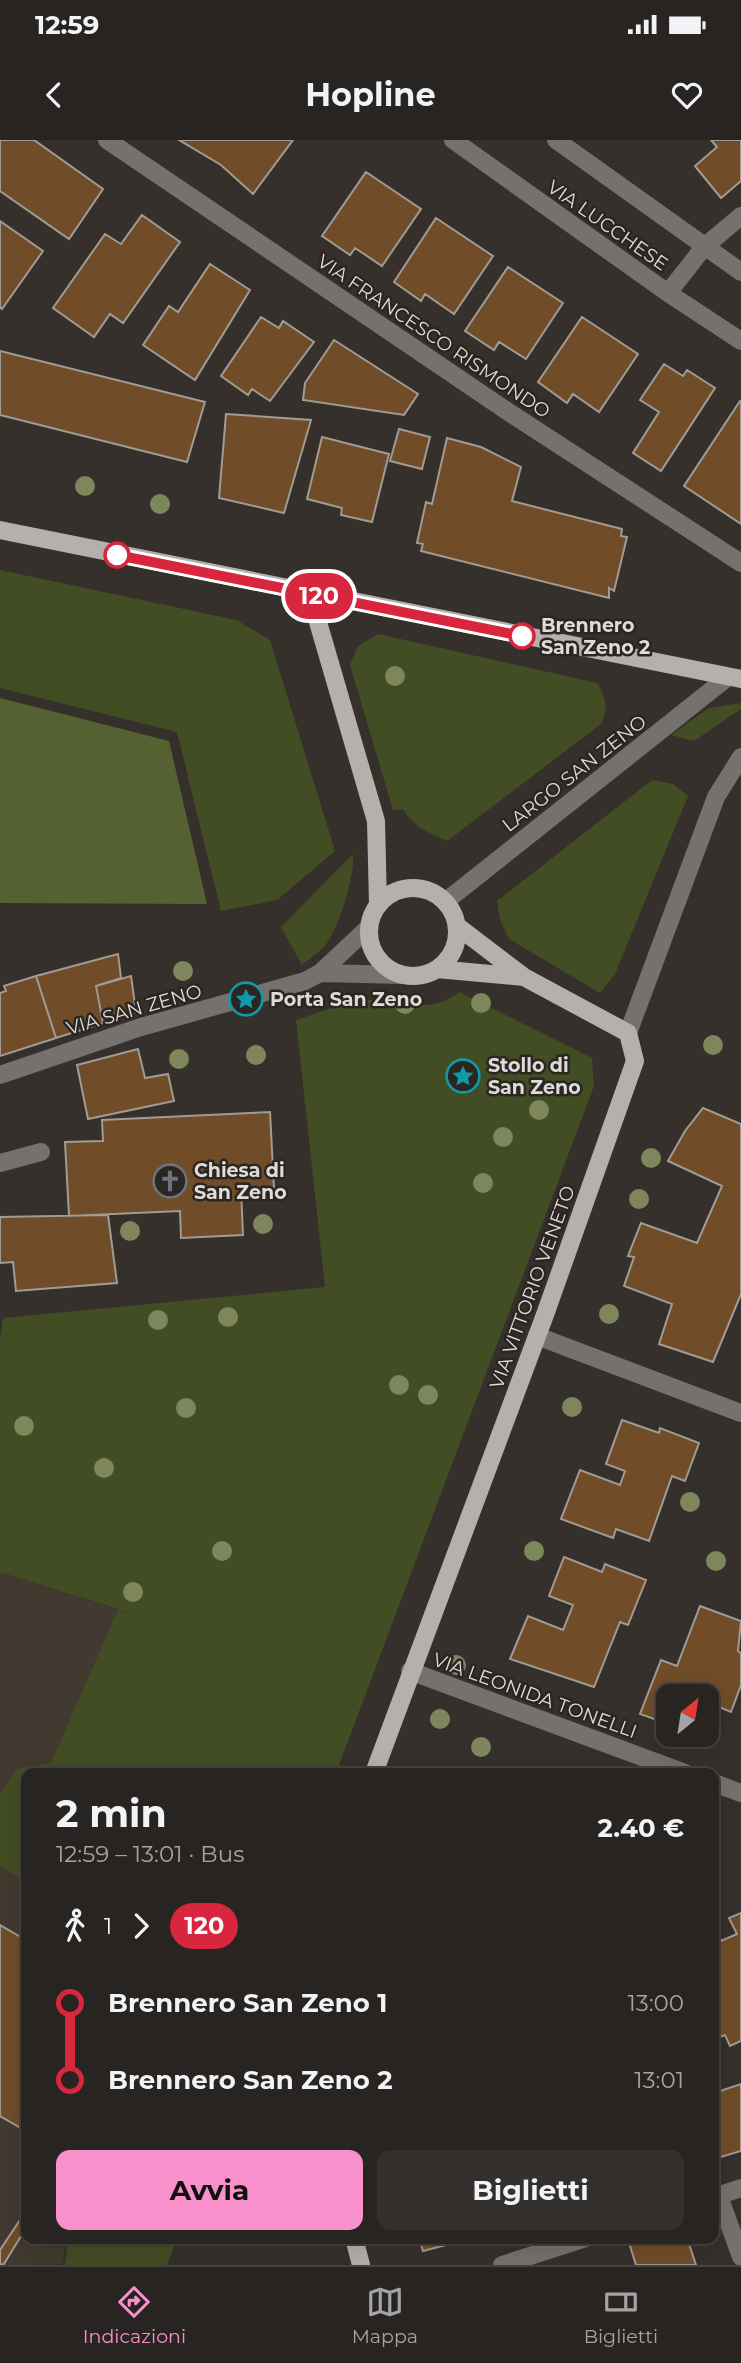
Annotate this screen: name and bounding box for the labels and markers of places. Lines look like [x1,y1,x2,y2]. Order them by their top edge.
unlabelled marker [104,542,130,568]
place label: Brennero San Zeno 2 [541,614,650,659]
marker: Brennero San Zeno 2 [509,623,535,649]
place icon: Porta San Zeno [227,980,265,1018]
place label: Porta San Zeno [270,988,422,1011]
place label: Stollo di San Zeno [488,1054,581,1099]
place icon: Stollo di San Zeno [444,1057,482,1095]
place label: Chiesa di San Zeno [194,1159,287,1204]
church icon: Chiesa di San Zeno [151,1162,189,1200]

